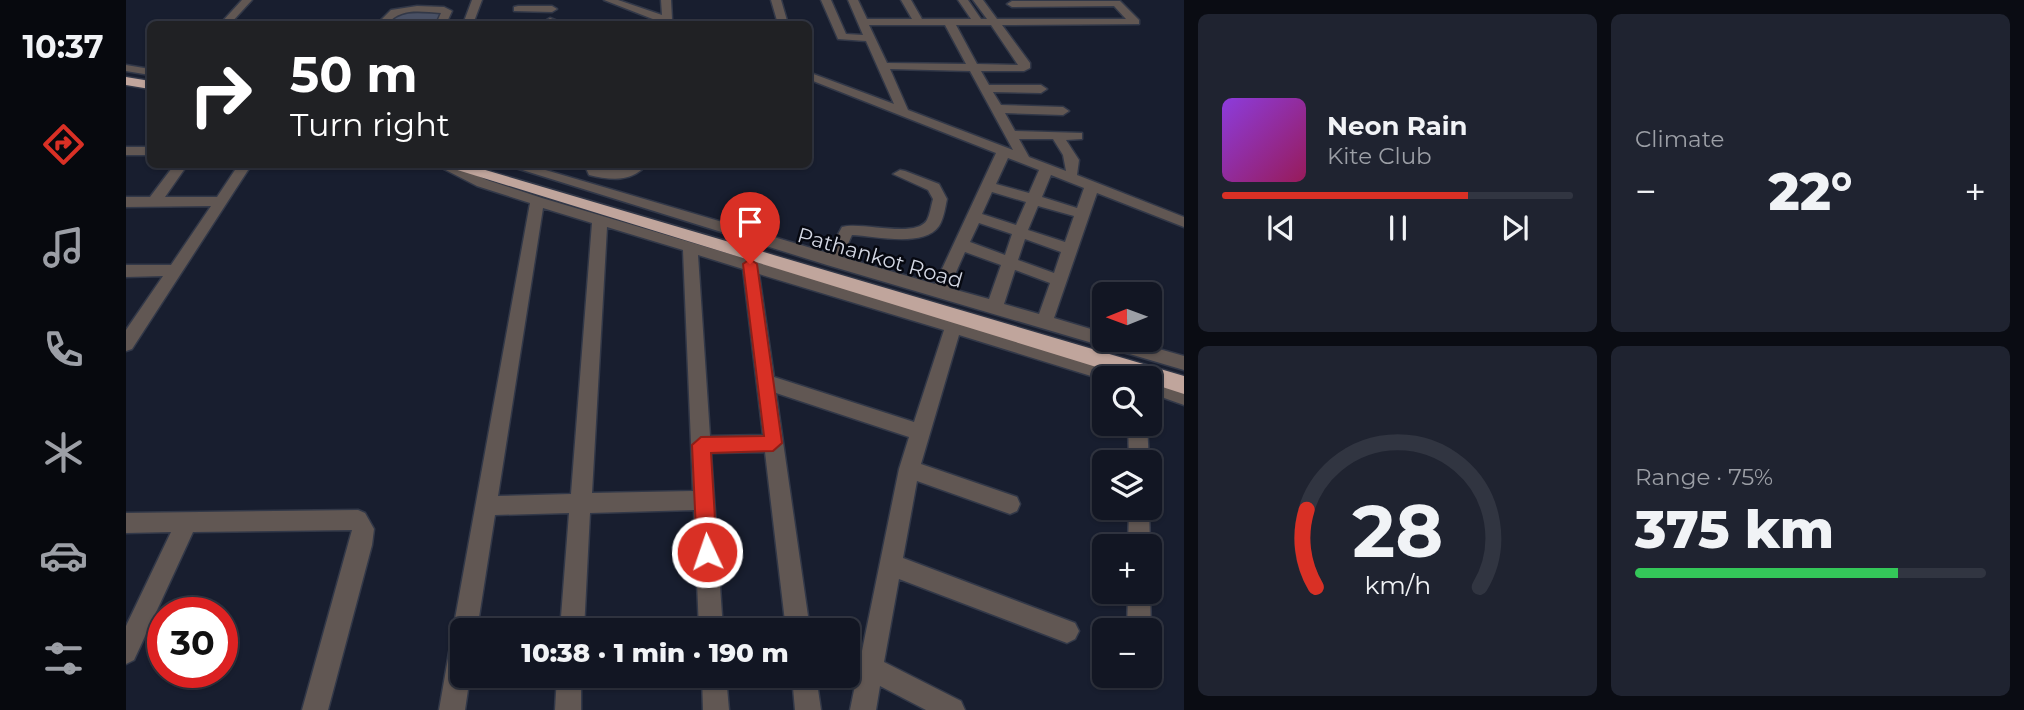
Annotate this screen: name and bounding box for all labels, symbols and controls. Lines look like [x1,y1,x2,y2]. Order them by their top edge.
text: 10:37 [22,27,104,66]
text: 50 m [290,45,418,104]
icon: right [175,49,266,140]
text: Turn right [290,105,450,144]
text: Neon Rain [1327,110,1468,142]
icon: directions [39,120,88,169]
text: Climate [1635,125,1724,153]
text: Kite Club [1327,142,1432,170]
text: 22° [1769,160,1852,223]
text: − [1635,168,1657,215]
text: + [1964,168,1986,215]
pin [720,192,780,264]
icon: arrive [731,203,769,241]
icon: previous [1262,209,1300,247]
icon: pause [1379,209,1417,247]
icon: next [1496,209,1534,247]
street label: Pathankot Road [795,222,966,293]
icon: music [39,223,88,272]
north arrow [1092,282,1162,352]
map controls [1092,282,1162,688]
icon: phone [39,325,88,374]
button: search [1092,366,1162,436]
icon: climate [39,428,88,477]
button: layers [1092,450,1162,520]
text: Range · 75% [1635,463,1773,491]
text: 28 [1352,487,1443,575]
text: 375 km [1635,498,1834,561]
position arrow [670,515,744,589]
icon: car [39,531,88,580]
button: + [1092,534,1162,604]
text: km/h [1364,570,1431,600]
speed limit sign: 30 [147,597,238,688]
button: − [1092,618,1162,688]
icon: filters [39,634,88,683]
text: 10:38 · 1 min · 190 m [521,637,789,669]

